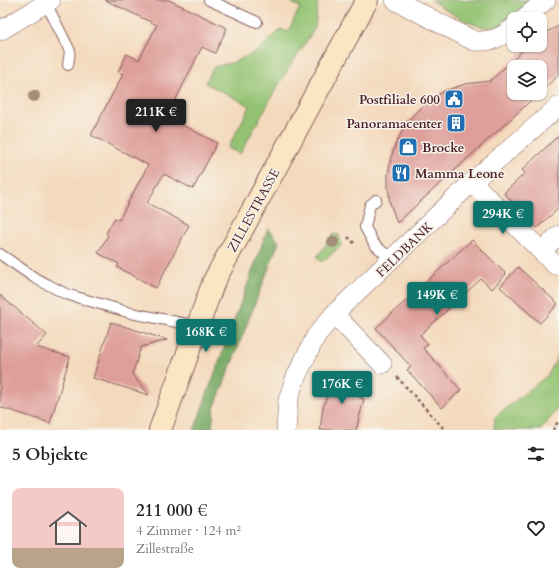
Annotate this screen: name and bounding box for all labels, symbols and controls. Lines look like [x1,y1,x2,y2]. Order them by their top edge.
map controls [507,12,547,100]
button: locate [507,12,547,52]
button: layers [507,60,547,100]
public building icon: Postfiliale 600 [443,88,465,110]
place label: Postfiliale 600 [359,91,440,109]
pin: 211K € [123,99,189,133]
text: 211K € [135,103,177,121]
building icon: Panoramacenter [445,112,467,134]
place label: Panoramacenter [346,115,443,133]
shop icon: Brocke [397,136,419,158]
place label: Brocke [422,139,464,157]
restaurant icon: Mamma Leone [390,162,412,184]
place label: Mamma Leone [415,165,504,183]
street label: ZILLESTRASSE [224,166,284,255]
pin: 294K € [470,201,536,235]
text: 294K € [482,205,524,223]
street label: FELDBANK [372,218,437,281]
pin: 149K € [404,282,470,316]
text: 149K € [416,286,458,304]
pin: 168K € [173,319,239,353]
text: 168K € [185,323,227,341]
pin: 176K € [309,371,375,405]
text: 176K € [321,375,363,393]
text: 5 Objekte [12,443,88,466]
icon: filters [525,443,547,465]
text: 211 000 € [136,499,208,522]
icon: home [44,504,92,552]
icon: heart [525,517,547,539]
text: 4 Zimmer · 124 m² [136,522,241,540]
text: Zillestraße [136,540,194,558]

